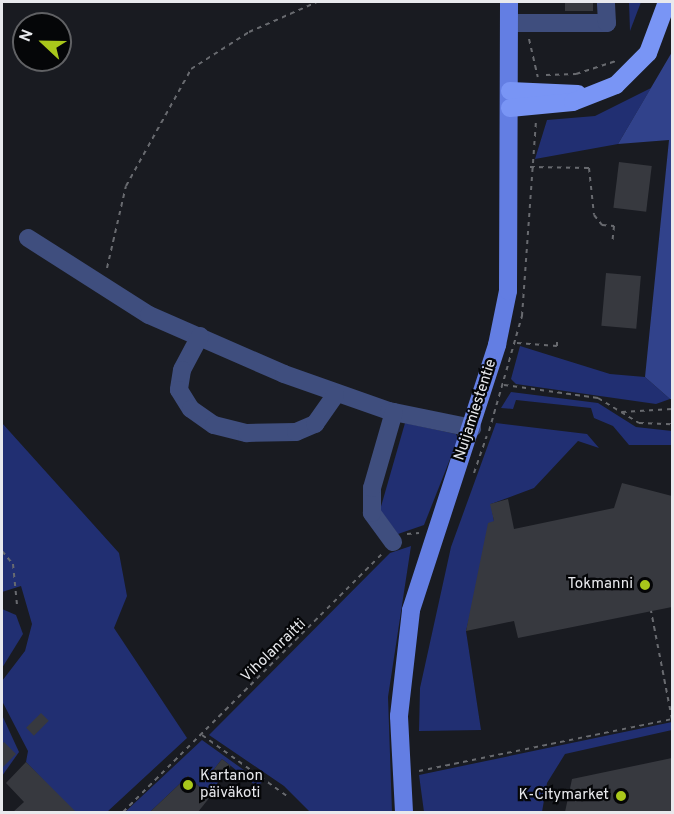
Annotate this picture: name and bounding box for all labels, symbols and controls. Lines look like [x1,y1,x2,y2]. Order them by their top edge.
north arrow [12,12,72,72]
text: N [16,27,39,45]
street label: Nuijamiestentie [451,357,501,463]
place label: Tokmanni [567,576,633,594]
marker: Tokmanni [638,578,652,592]
street label: Viholanraitti [238,616,310,686]
place label: Kartanon päiväkoti [200,767,263,802]
marker: Kartanon päiväkoti [181,778,195,792]
place label: K-Citymarket [519,787,609,805]
marker: K-Citymarket [614,789,628,803]

